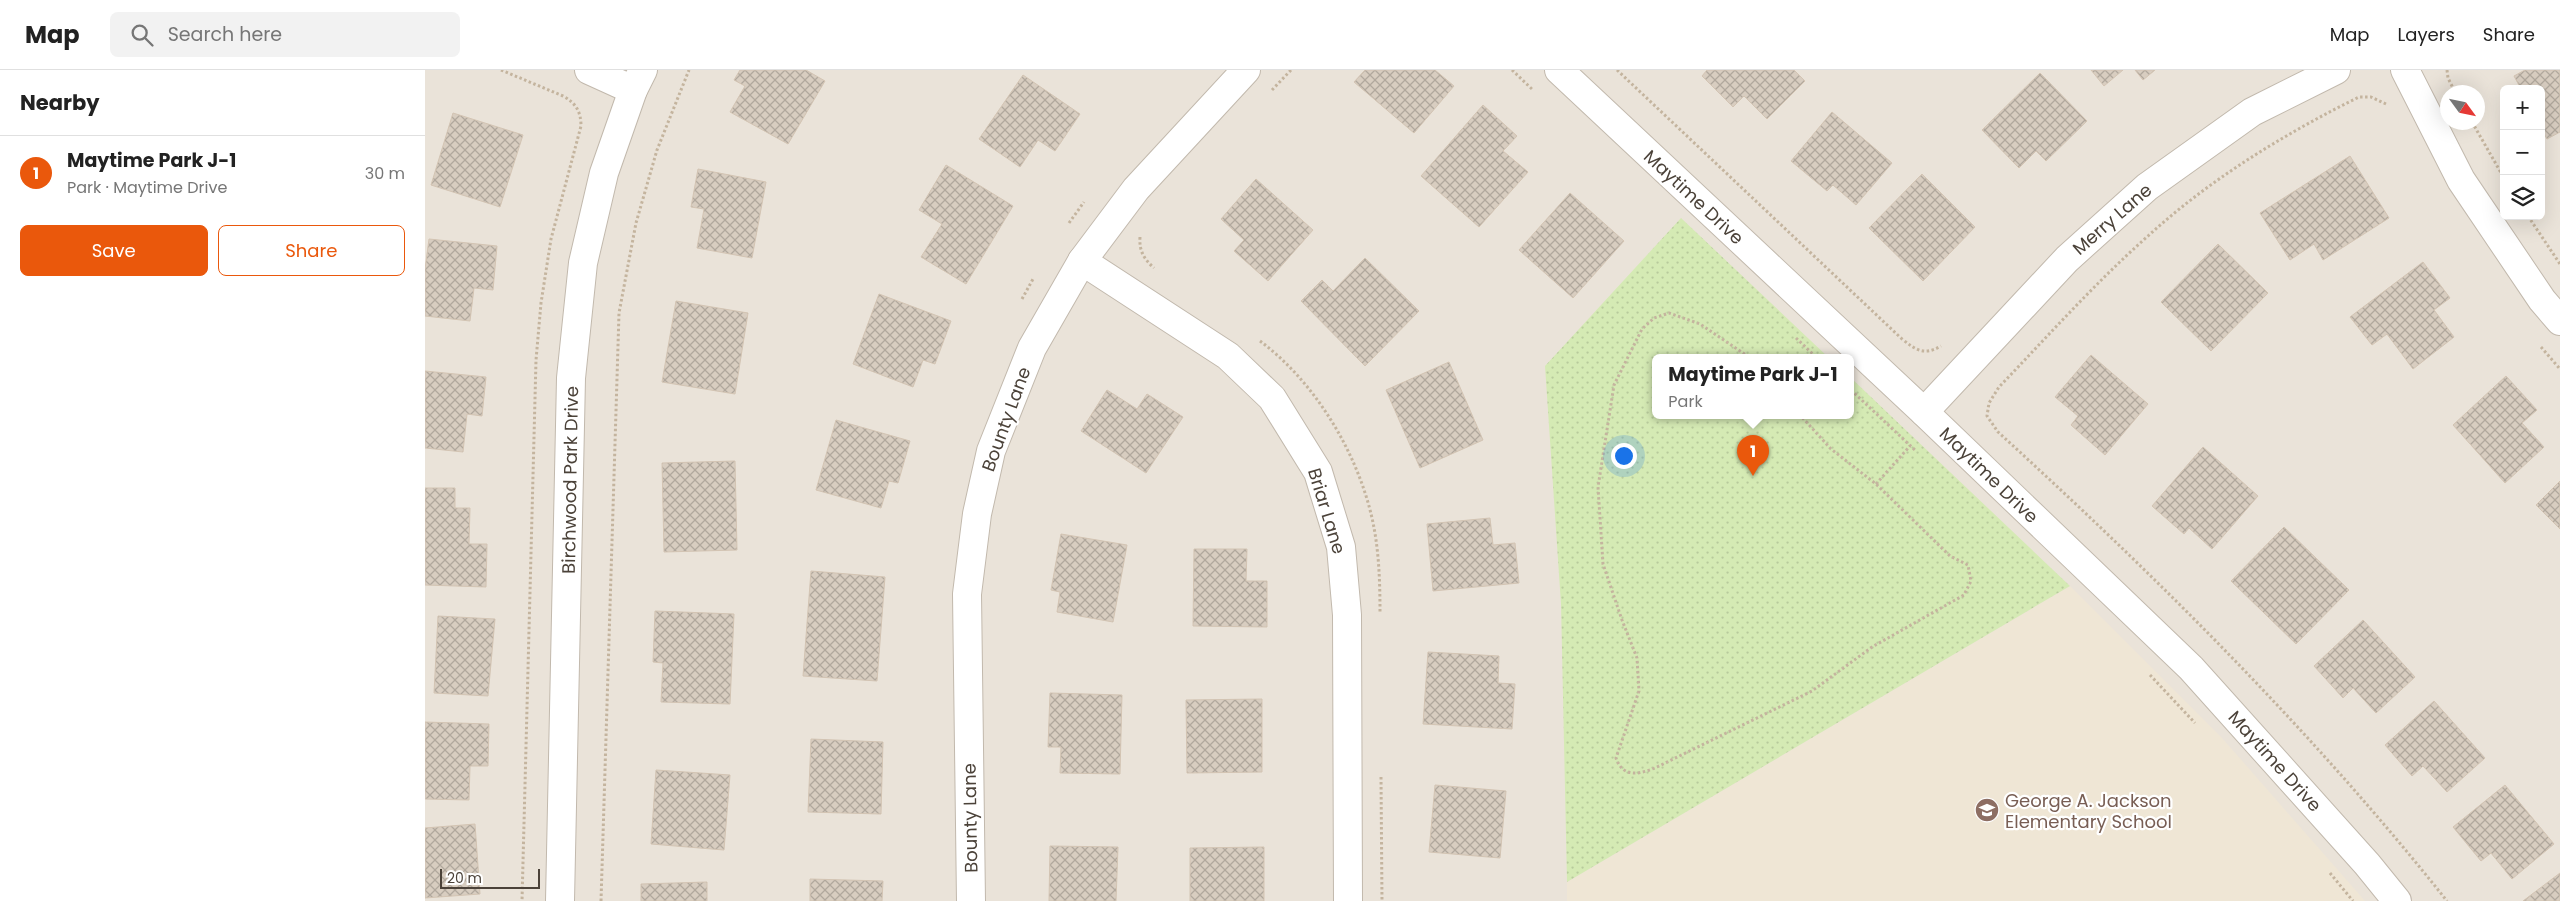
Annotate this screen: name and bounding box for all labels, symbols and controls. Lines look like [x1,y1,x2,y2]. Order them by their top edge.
search box [110,12,460,57]
text: Map [25,18,80,51]
icon: search [128,21,156,49]
text: Search here [168,21,282,48]
text: Map [2330,22,2370,47]
text: Layers [2398,22,2455,47]
text: Share [2483,22,2535,47]
north arrow [2440,85,2485,130]
map controls [2500,85,2545,220]
button: + [2500,85,2545,130]
text: Nearby [20,88,100,117]
button: − [2500,130,2545,175]
street label: Maytime Drive [1639,144,1749,250]
text: Maytime Park J-1 [67,147,236,174]
text: 1 [33,162,39,185]
text: 30 m [365,162,405,185]
button: layers [2500,175,2545,220]
text: Park · Maytime Drive [67,176,227,199]
street label: Merry Lane [2067,178,2157,260]
button: Save [20,225,208,276]
button: Share [218,225,405,276]
popup [1652,354,1854,419]
text: Maytime Park J-1 [1668,361,1838,388]
street label: Bounty Lane [975,363,1037,475]
street label: Birchwood Park Drive [556,386,584,574]
text: Park [1668,390,1703,413]
street label: Maytime Drive [1934,421,2044,529]
pin: 1 [1737,435,1769,476]
your location [1611,443,1637,469]
street label: Briar Lane [1302,465,1352,557]
street label: Maytime Drive [2223,705,2327,817]
street label: Bounty Lane [957,763,983,873]
place label: George A. Jackson Elementary School [2005,788,2172,834]
school or university icon: George A. Jackson Elementary School [1974,797,2000,823]
scale bar [440,866,540,889]
text: 20 m [447,868,482,888]

